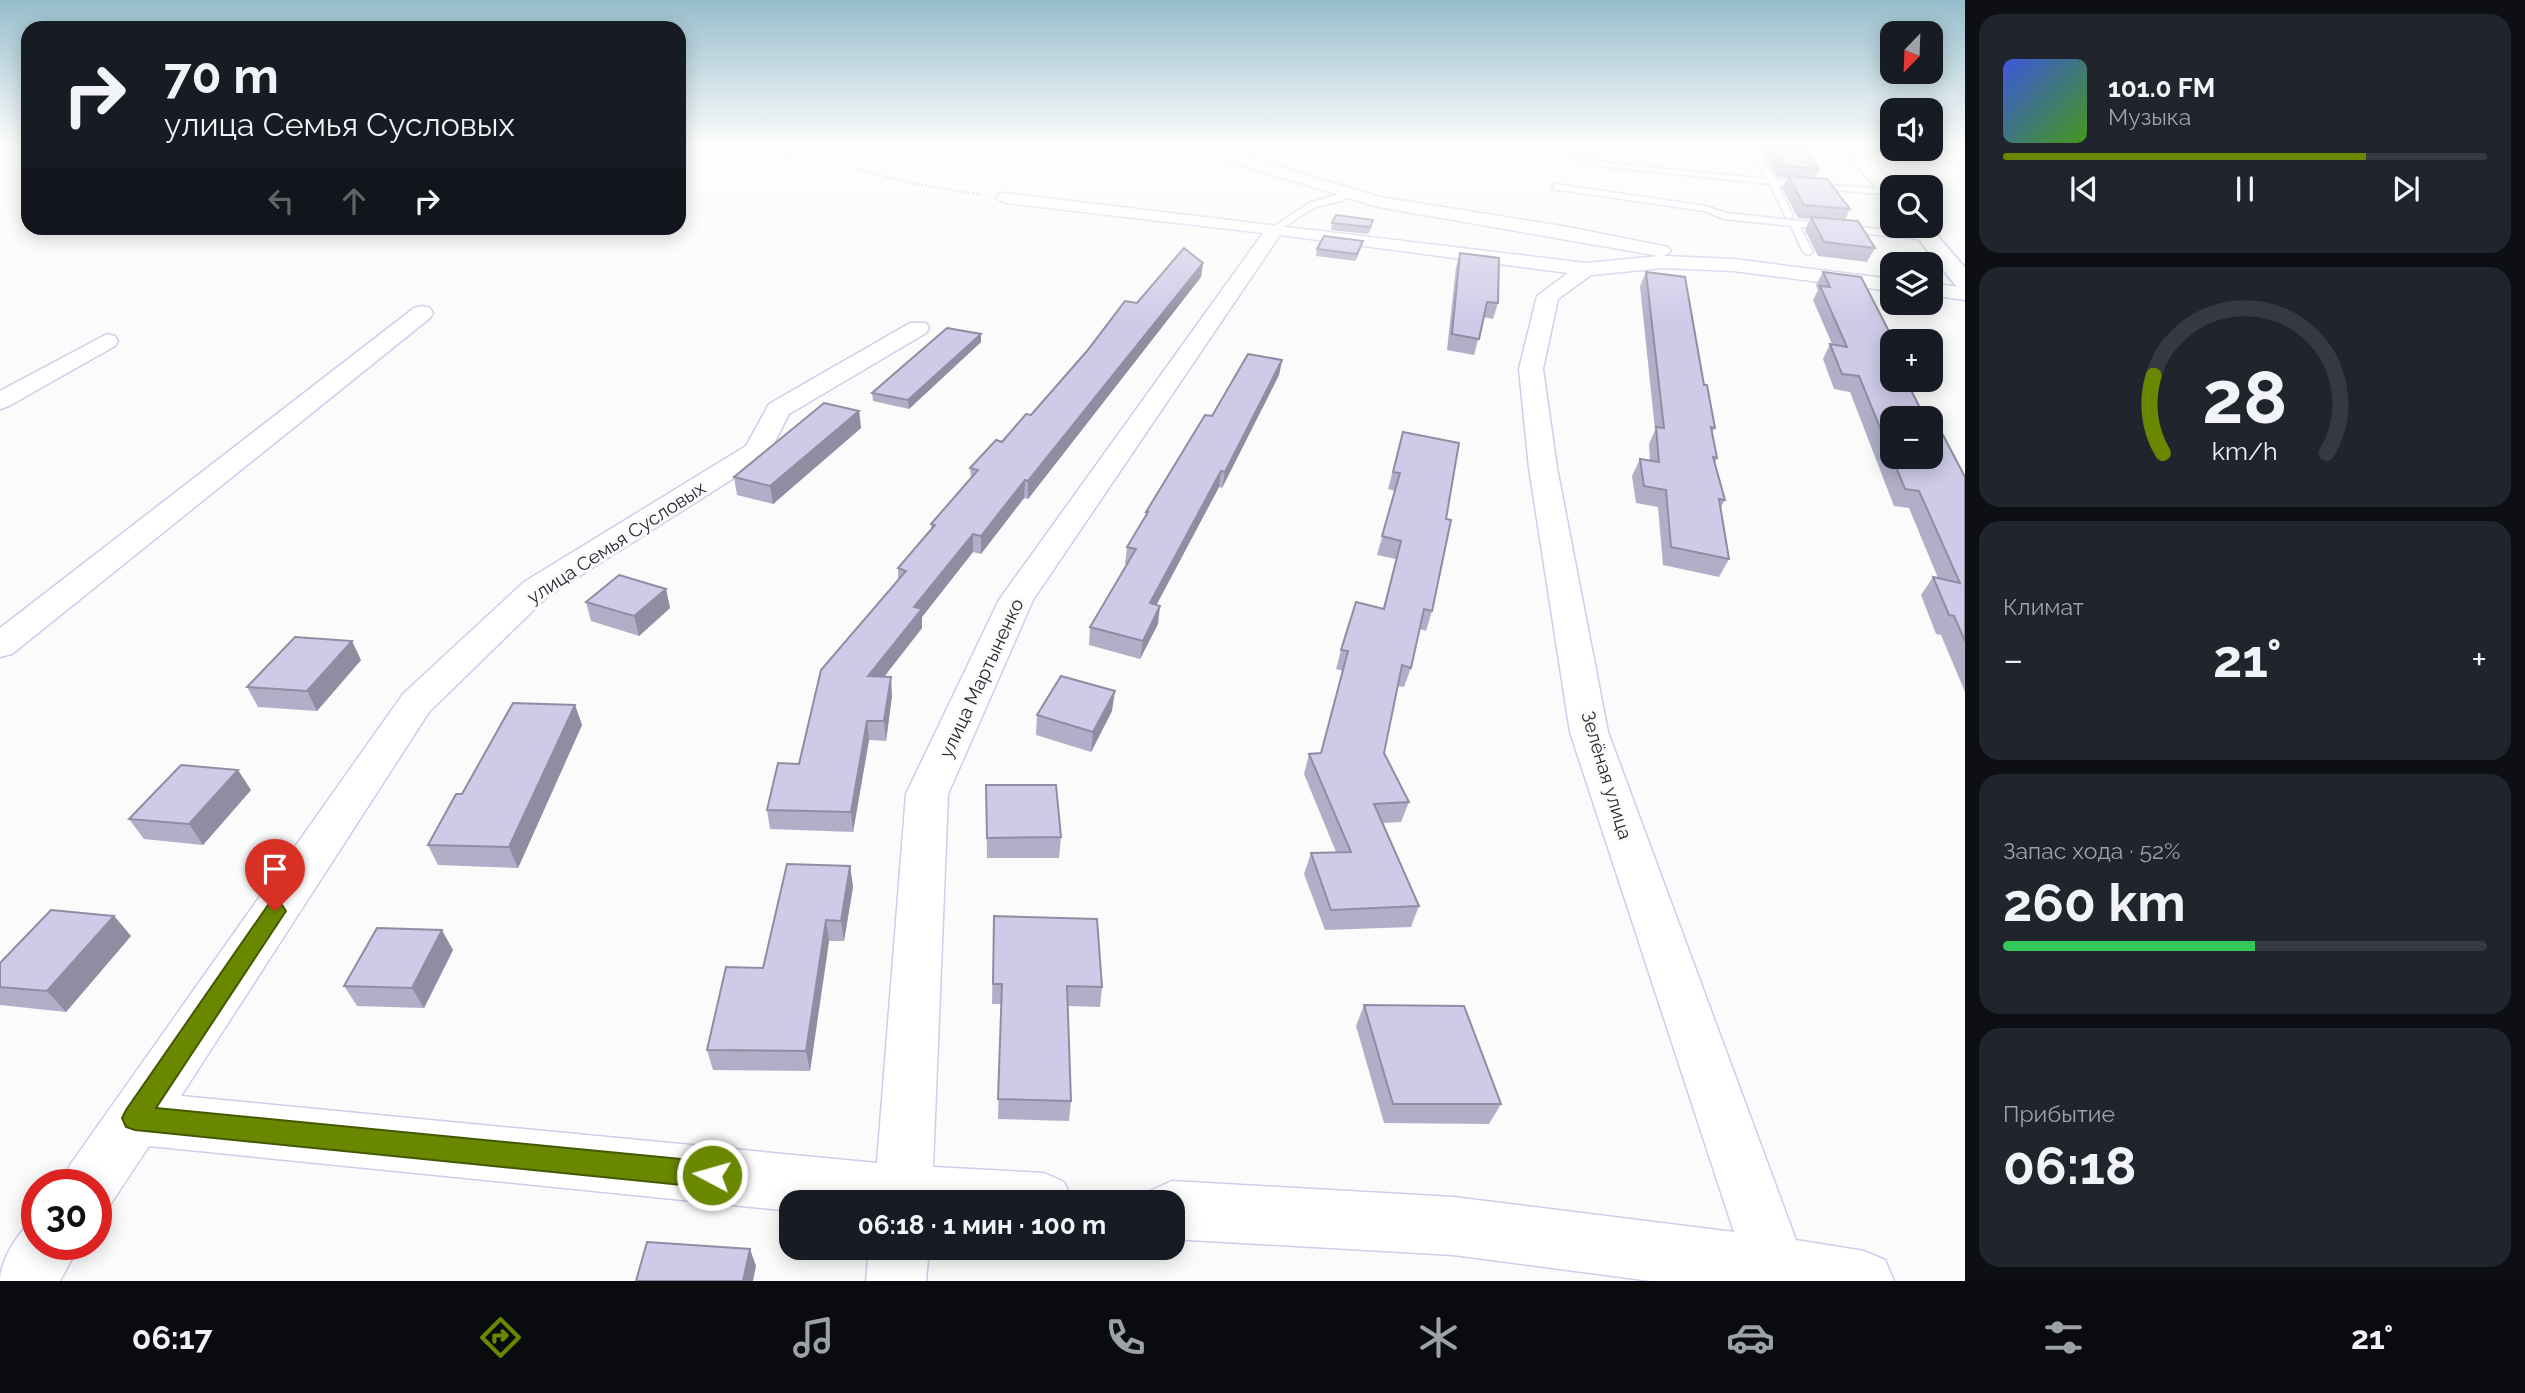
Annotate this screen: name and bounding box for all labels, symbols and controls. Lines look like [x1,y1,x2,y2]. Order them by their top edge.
north arrow [1880,21,1942,84]
map controls [1880,21,1943,469]
text: 70 m [164,47,279,104]
icon: right [49,49,140,140]
text: 101.0 FM [2108,73,2215,103]
button: sound [1880,98,1943,161]
text: Музыка [2108,103,2191,130]
text: улица Семья Сусловых [164,106,515,143]
icon: previous [2065,170,2103,208]
icon: pause [2226,170,2264,208]
icon: next [2387,170,2425,208]
button: search [1880,175,1943,238]
icon: left [262,182,300,220]
icon: ahead [335,182,373,220]
icon: right [408,182,446,220]
button: layers [1880,252,1943,315]
button: + [1880,329,1943,392]
text: 28 [2202,356,2288,441]
button: − [1880,406,1943,469]
text: km/h [2212,436,2278,466]
street label: улица Семья Сусловых [523,476,710,608]
text: Климат [2003,593,2084,620]
street label: улица Мартыненко [934,595,1028,761]
text: 21° [2213,628,2282,689]
text: − [2003,637,2023,682]
text: + [2471,637,2487,682]
street label: Зелёная улица [1577,708,1637,842]
text: Запас хода · 52% [2003,837,2180,864]
pin [245,839,305,911]
icon: arrive [256,850,294,888]
text: 260 km [2003,872,2186,933]
text: Прибытие [2003,1100,2115,1127]
text: 06:18 [2003,1135,2136,1196]
position arrow [675,1138,749,1212]
speed limit sign: 30 [21,1169,112,1260]
text: 06:18 · 1 мин · 100 m [858,1210,1106,1240]
icon: directions [476,1313,525,1362]
icon: music [789,1313,838,1362]
icon: phone [1101,1313,1150,1362]
icon: climate [1414,1313,1463,1362]
icon: car [1726,1313,1775,1362]
icon: filters [2039,1313,2088,1362]
text: 06:17 [132,1319,213,1356]
text: 21° [2351,1319,2393,1356]

